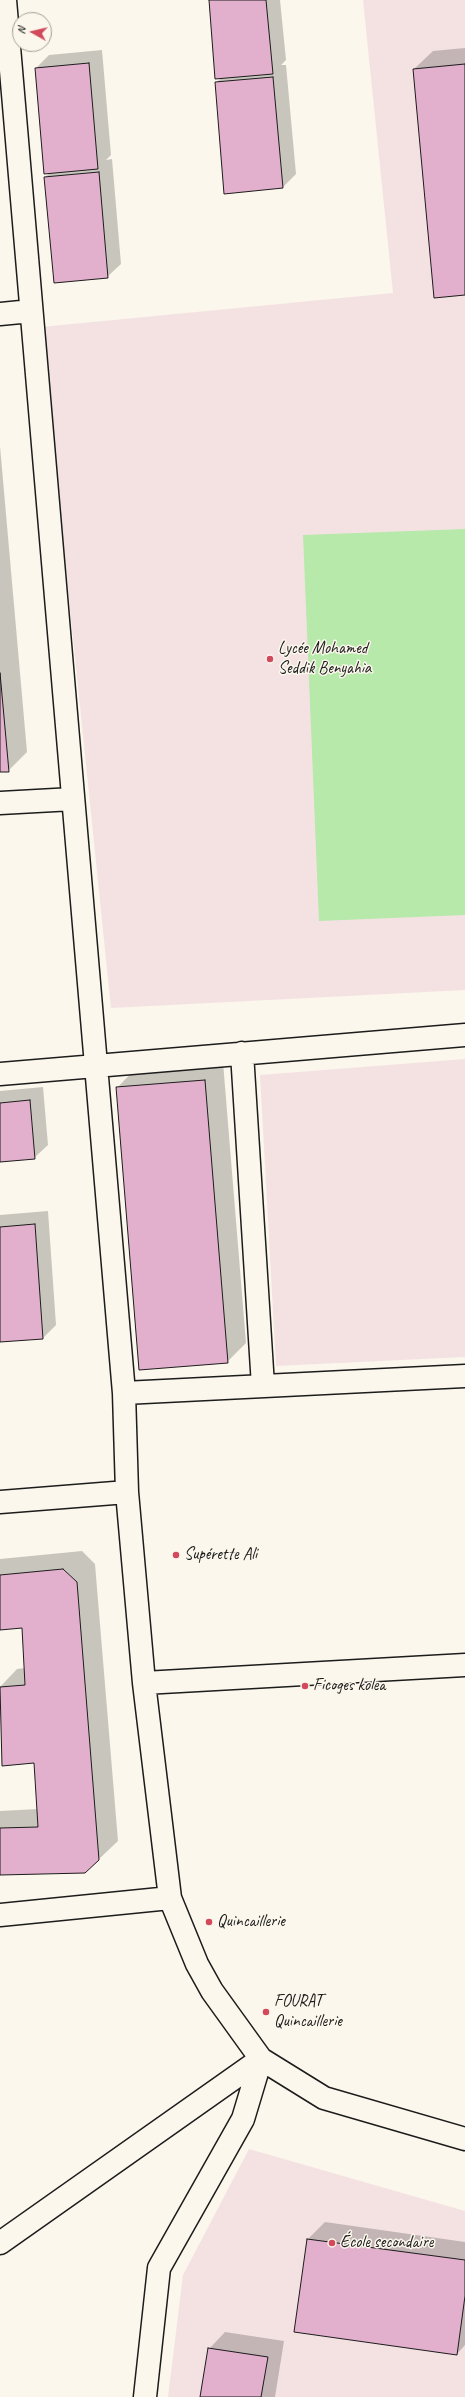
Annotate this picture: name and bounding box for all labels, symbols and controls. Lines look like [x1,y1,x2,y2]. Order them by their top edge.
north arrow [12,12,52,52]
text: N [14,26,29,35]
place label: Lycée Mohamed Seddik Benyahia [278,639,371,679]
marker: Lycée Mohamed Seddik Benyahia [265,654,275,664]
place label: Supérette Ali [184,1545,257,1565]
marker: Supérette Ali [171,1550,181,1560]
place label: Ficoges kolea [313,1676,385,1696]
marker: Ficoges kolea [300,1681,310,1691]
place label: Quincaillerie [217,1912,285,1932]
marker: Quincaillerie [204,1917,214,1927]
place label: FOURAT Quincaillerie [274,1992,342,2032]
marker: FOURAT Quincaillerie [261,2007,271,2017]
place label: École secondaire [340,2233,433,2253]
marker: École secondaire [327,2238,337,2248]

